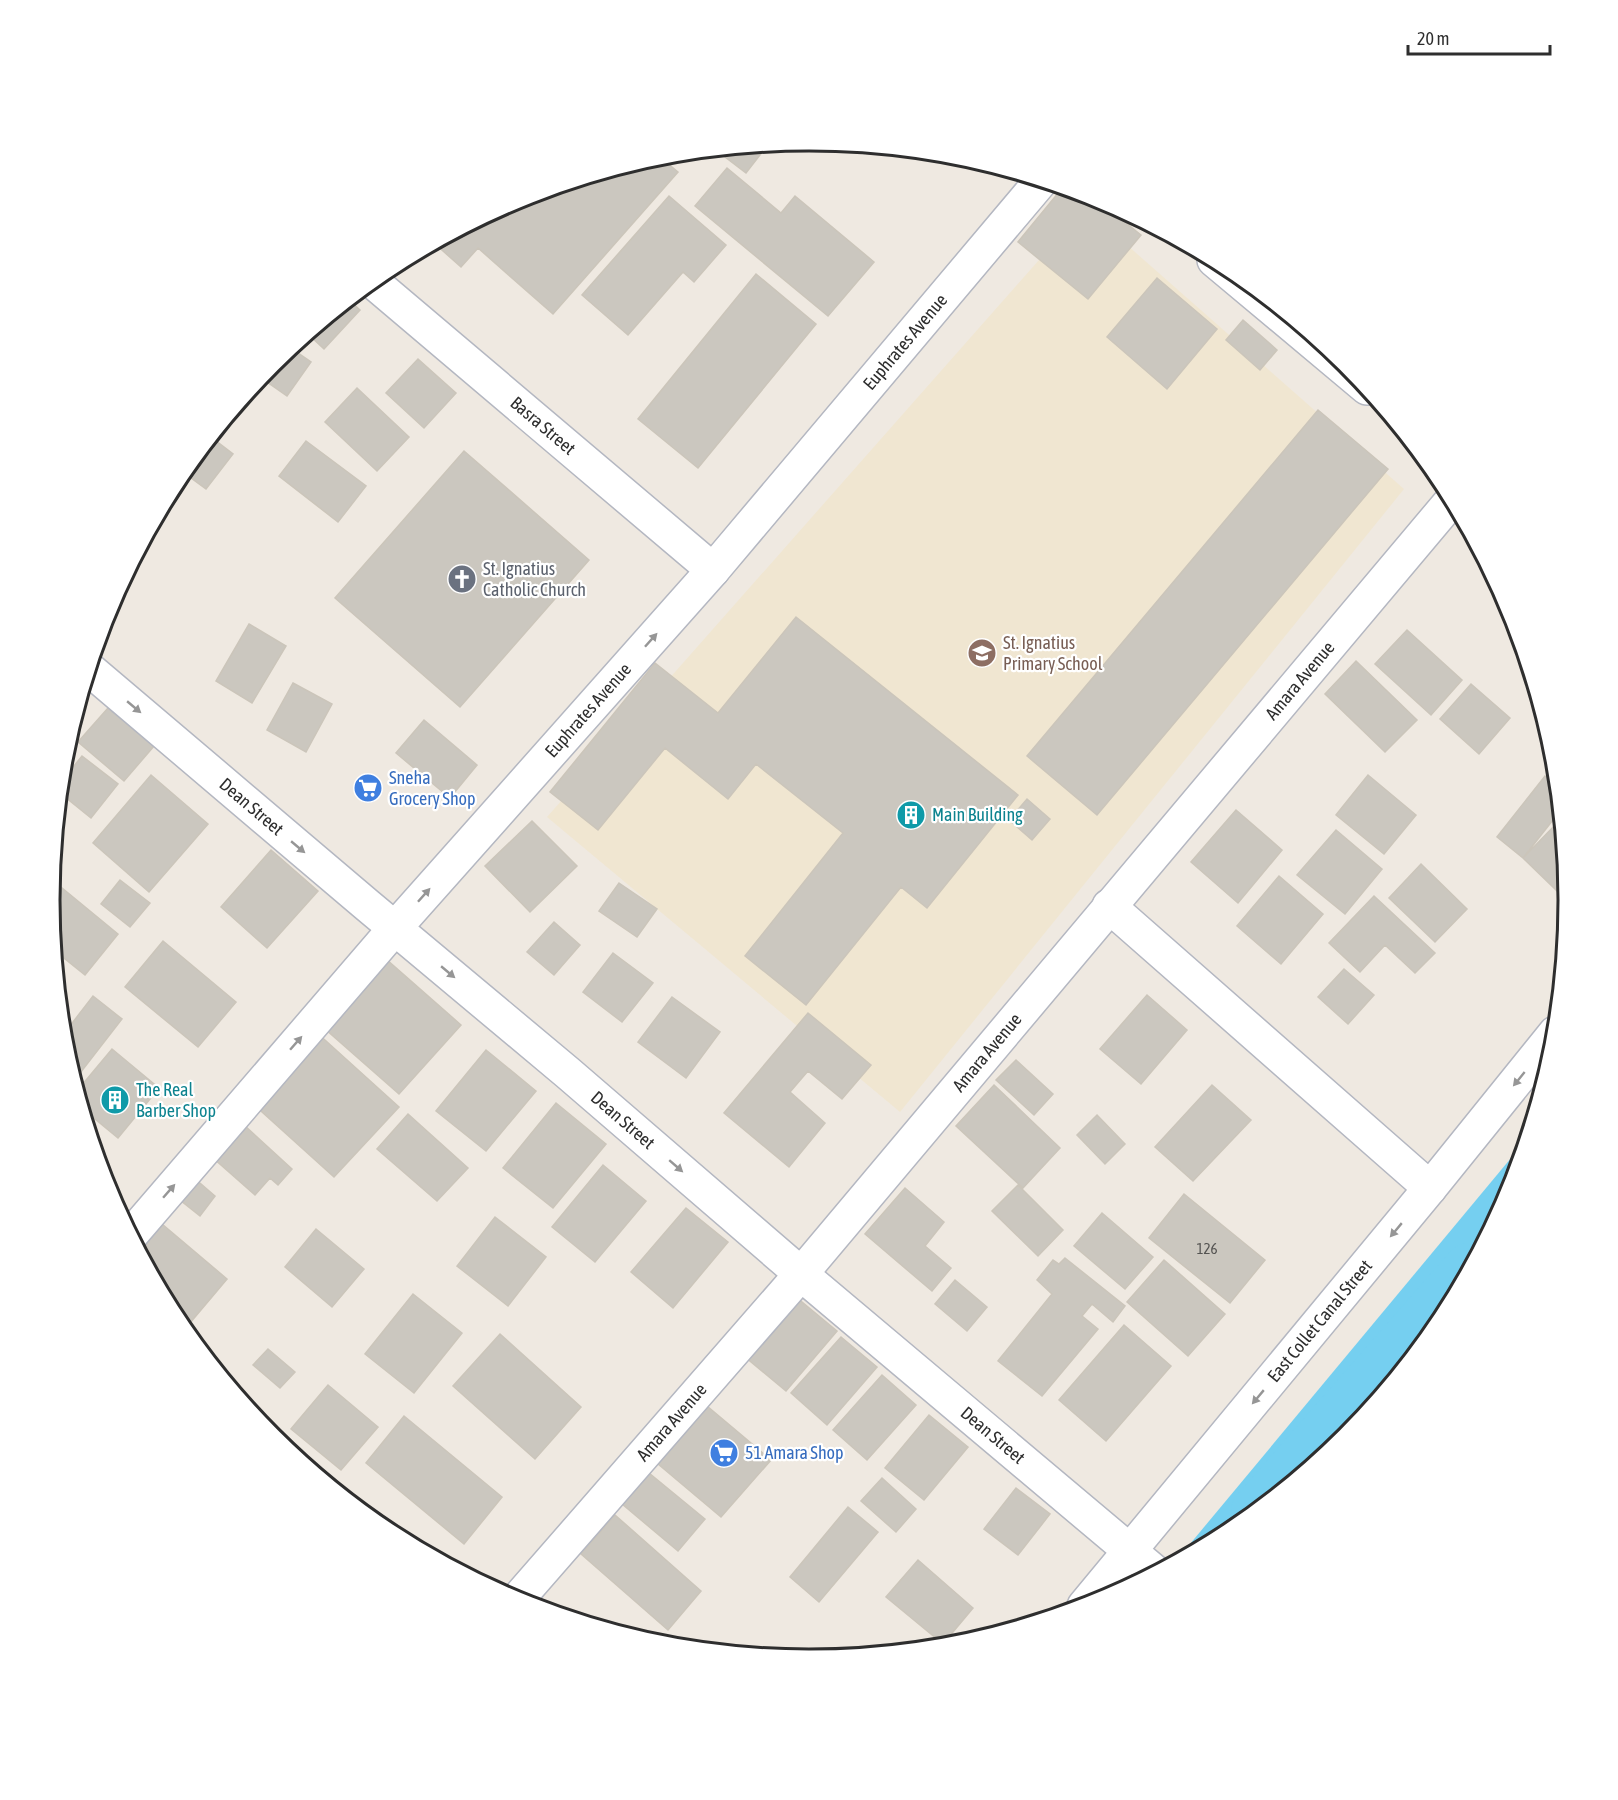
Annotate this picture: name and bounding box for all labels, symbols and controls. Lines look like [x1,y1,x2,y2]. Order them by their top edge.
scale bar [1408,18,1550,56]
text: 20 m [1417,28,1449,49]
street label: Euphrates Avenue [859,289,951,394]
street label: Basra Street [506,392,580,459]
place label: St. Ignatius Catholic Church [483,558,586,600]
church icon: St. Ignatius Catholic Church [446,563,478,595]
place label: St. Ignatius Primary School [1003,632,1103,674]
one-way arrow [644,633,657,648]
school or university icon: St. Ignatius Primary School [966,637,998,669]
street label: Amara Avenue [1261,637,1339,724]
street label: Euphrates Avenue [541,659,635,761]
one-way arrow [126,700,141,713]
place label: Sneha Grocery Shop [389,767,476,809]
supermarket icon: Sneha Grocery Shop [352,772,384,804]
street label: Dean Street [215,773,288,840]
building icon: Main Building [895,799,927,831]
place label: Main Building [932,804,1023,825]
one-way arrow [290,840,305,853]
one-way arrow [417,888,431,903]
one-way arrow [440,966,456,979]
street label: Amara Avenue [948,1009,1026,1096]
one-way arrow [289,1036,302,1051]
one-way arrow [1512,1071,1525,1087]
place label: The Real Barber Shop [136,1079,216,1121]
building icon: The Real Barber Shop [99,1084,131,1116]
street label: Dean Street [587,1087,659,1153]
one-way arrow [668,1160,684,1173]
one-way arrow [162,1184,175,1199]
one-way arrow [1389,1222,1402,1238]
house number: 126 [1196,1240,1218,1257]
street label: East Collet Canal Street [1263,1255,1376,1386]
street label: Amara Avenue [632,1379,711,1465]
one-way arrow [1252,1389,1265,1404]
street label: Dean Street [957,1402,1029,1468]
supermarket icon: 51 Amara Shop [708,1437,740,1469]
place label: 51 Amara Shop [745,1442,844,1463]

